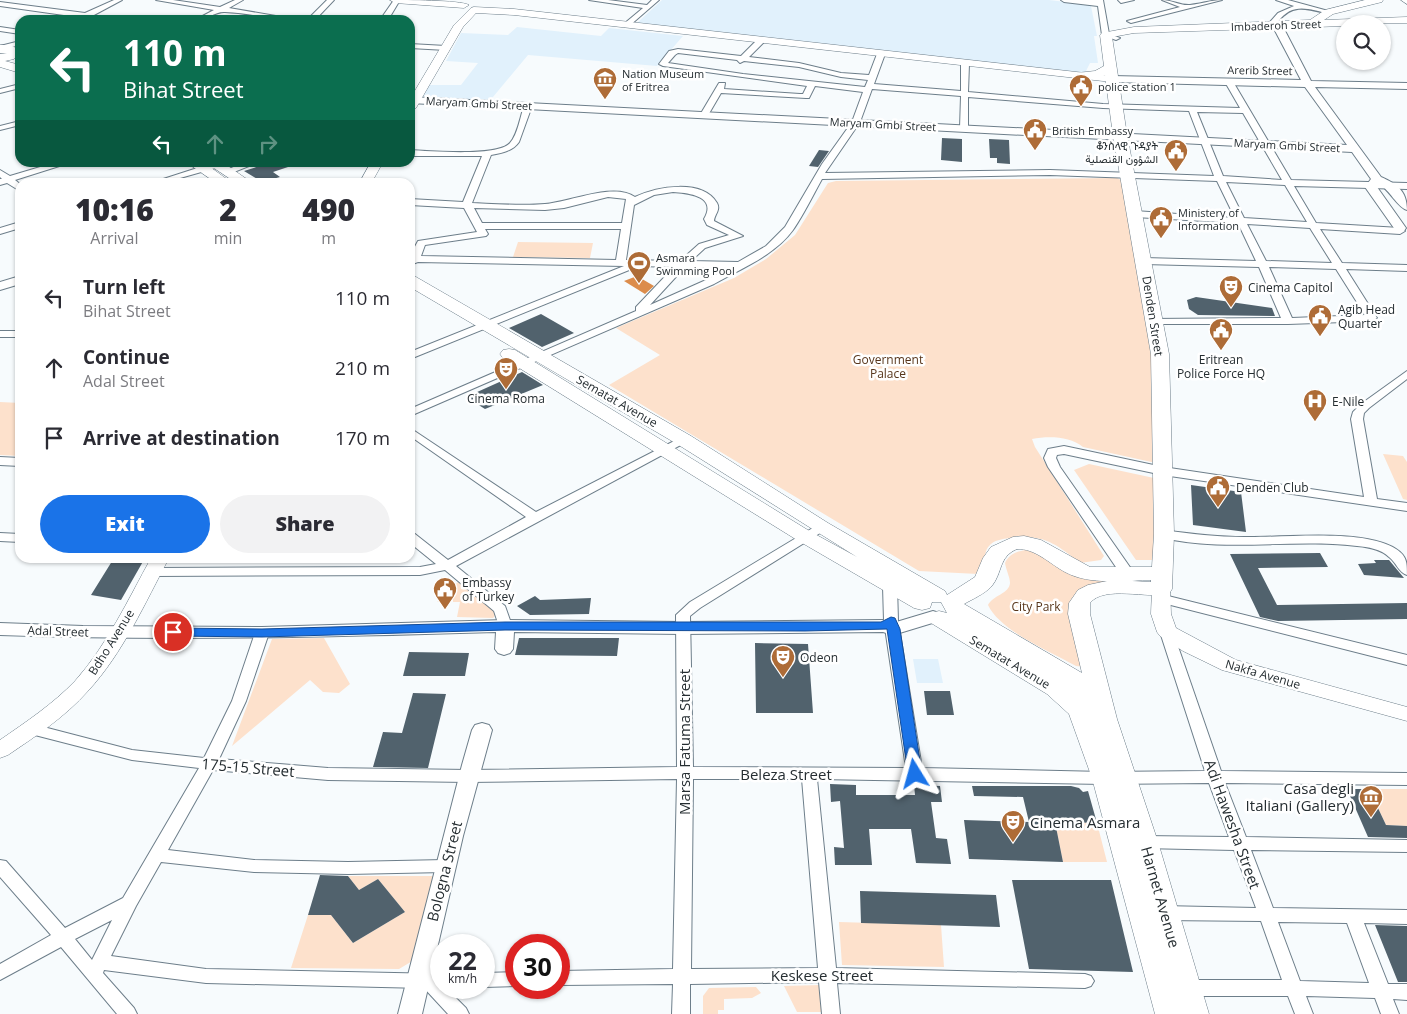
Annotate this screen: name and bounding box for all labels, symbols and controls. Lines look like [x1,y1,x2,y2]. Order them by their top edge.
map controls [1336,15,1391,70]
button: search [1336,15,1391,70]
street label: Imbaderoh Street [1231,16,1322,34]
text: 110 m [123,29,227,76]
icon: left [40,35,105,100]
street label: Arerib Street [1227,62,1293,78]
museum icon: Nation Museum of Eritrea [592,66,618,100]
place label: Nation Museum of Eritrea [622,66,704,94]
public building icon: police station 1 [1068,73,1094,107]
text: Bihat Street [123,74,243,104]
place label: police station 1 [1098,79,1176,94]
street label: Maryam Gmbi Street [425,93,533,113]
street label: Maryam Gmbi Street [829,114,937,134]
public building icon: British Embassy [1022,117,1048,151]
place label: British Embassy [1052,123,1134,138]
icon: left [148,130,176,158]
icon: ahead [201,130,229,158]
icon: right [254,130,282,158]
street label: Maryam Gmbi Street [1233,135,1341,155]
place label: ቆንስላዊ ጉዳያት الشؤون القنصلية [1085,138,1158,166]
public building icon: ቆንስላዊ ጉዳያት الشؤون القنصلية [1163,138,1189,172]
text: 10:16 [75,189,154,230]
text: 2 [219,189,237,230]
text: 490 [302,189,355,230]
public building icon: Ministery of Information [1148,205,1174,239]
place label: Ministery of Information [1178,205,1240,233]
text: Arrival [90,227,138,249]
text: min [214,227,242,249]
text: m [321,227,336,249]
sports icon: Asmara Swimming Pool [626,250,652,284]
place label: Asmara Swimming Pool [656,250,735,278]
text: Turn left [83,274,165,300]
theatre icon: Cinema Capitol [1218,274,1244,308]
street label: Denden Street [1138,275,1168,357]
place label: Cinema Capitol [1248,279,1333,296]
icon: left [40,284,68,312]
text: 110 m [335,285,390,311]
text: Bihat Street [83,300,171,322]
place label: Agib Head Quarter [1338,301,1395,332]
public building icon: Agib Head Quarter [1307,303,1333,337]
public building icon: Eritrean Police Force HQ [1208,317,1234,351]
text: Continue [83,344,170,370]
park label: Government Palace [853,351,923,382]
place label: Eritrean Police Force HQ [1177,351,1265,382]
icon: ahead [40,354,68,382]
text: 210 m [335,355,390,381]
theatre icon: Cinema Roma [493,356,519,390]
text: Adal Street [83,370,165,392]
street label: Sematat Avenue [573,371,661,431]
hospital icon: E-Nile [1302,388,1328,422]
place label: Cinema Roma [467,390,545,407]
place label: E-Nile [1332,393,1365,410]
icon: arrive [40,424,68,452]
text: Arrive at destination [83,425,280,451]
text: 170 m [335,425,390,451]
public building icon: Denden Club [1205,474,1231,508]
place label: Denden Club [1236,479,1309,496]
button: Exit [40,495,210,553]
button: Share [220,495,390,553]
place label: Embassy of Turkey [462,574,515,605]
public building icon: Embassy of Turkey [432,576,458,610]
park label: City Park [1011,598,1061,615]
street label: Bdho Avenue [84,606,138,678]
pin [152,611,194,653]
icon: arrive [159,618,187,646]
street label: Adal Street [27,621,89,641]
street label: Sematat Avenue [967,631,1054,693]
theatre icon: Odeon [770,644,796,678]
place label: Odeon [800,649,838,666]
street label: Nakfa Avenue [1223,655,1303,693]
street label: Marsa Fatuma Street [674,669,694,815]
position arrow [888,747,940,799]
street label: 175-15 Street [201,753,295,781]
street label: Adi Hawesha Street [1200,757,1266,891]
street label: Beleza Street [740,764,832,784]
place label: Casa degli Italiani (Gallery) [1246,778,1354,815]
museum icon: Casa degli Italiani (Gallery) [1358,784,1384,818]
theatre icon: Cinema Asmara [1000,809,1026,843]
place label: Cinema Asmara [1030,812,1140,832]
street label: Bologna Street [422,819,466,923]
street label: Harnet Avenue [1137,844,1185,950]
speed limit sign: 30 [505,934,570,999]
text: 22 [448,943,477,977]
street label: Keskese Street [771,965,873,985]
text: km/h [448,970,477,987]

